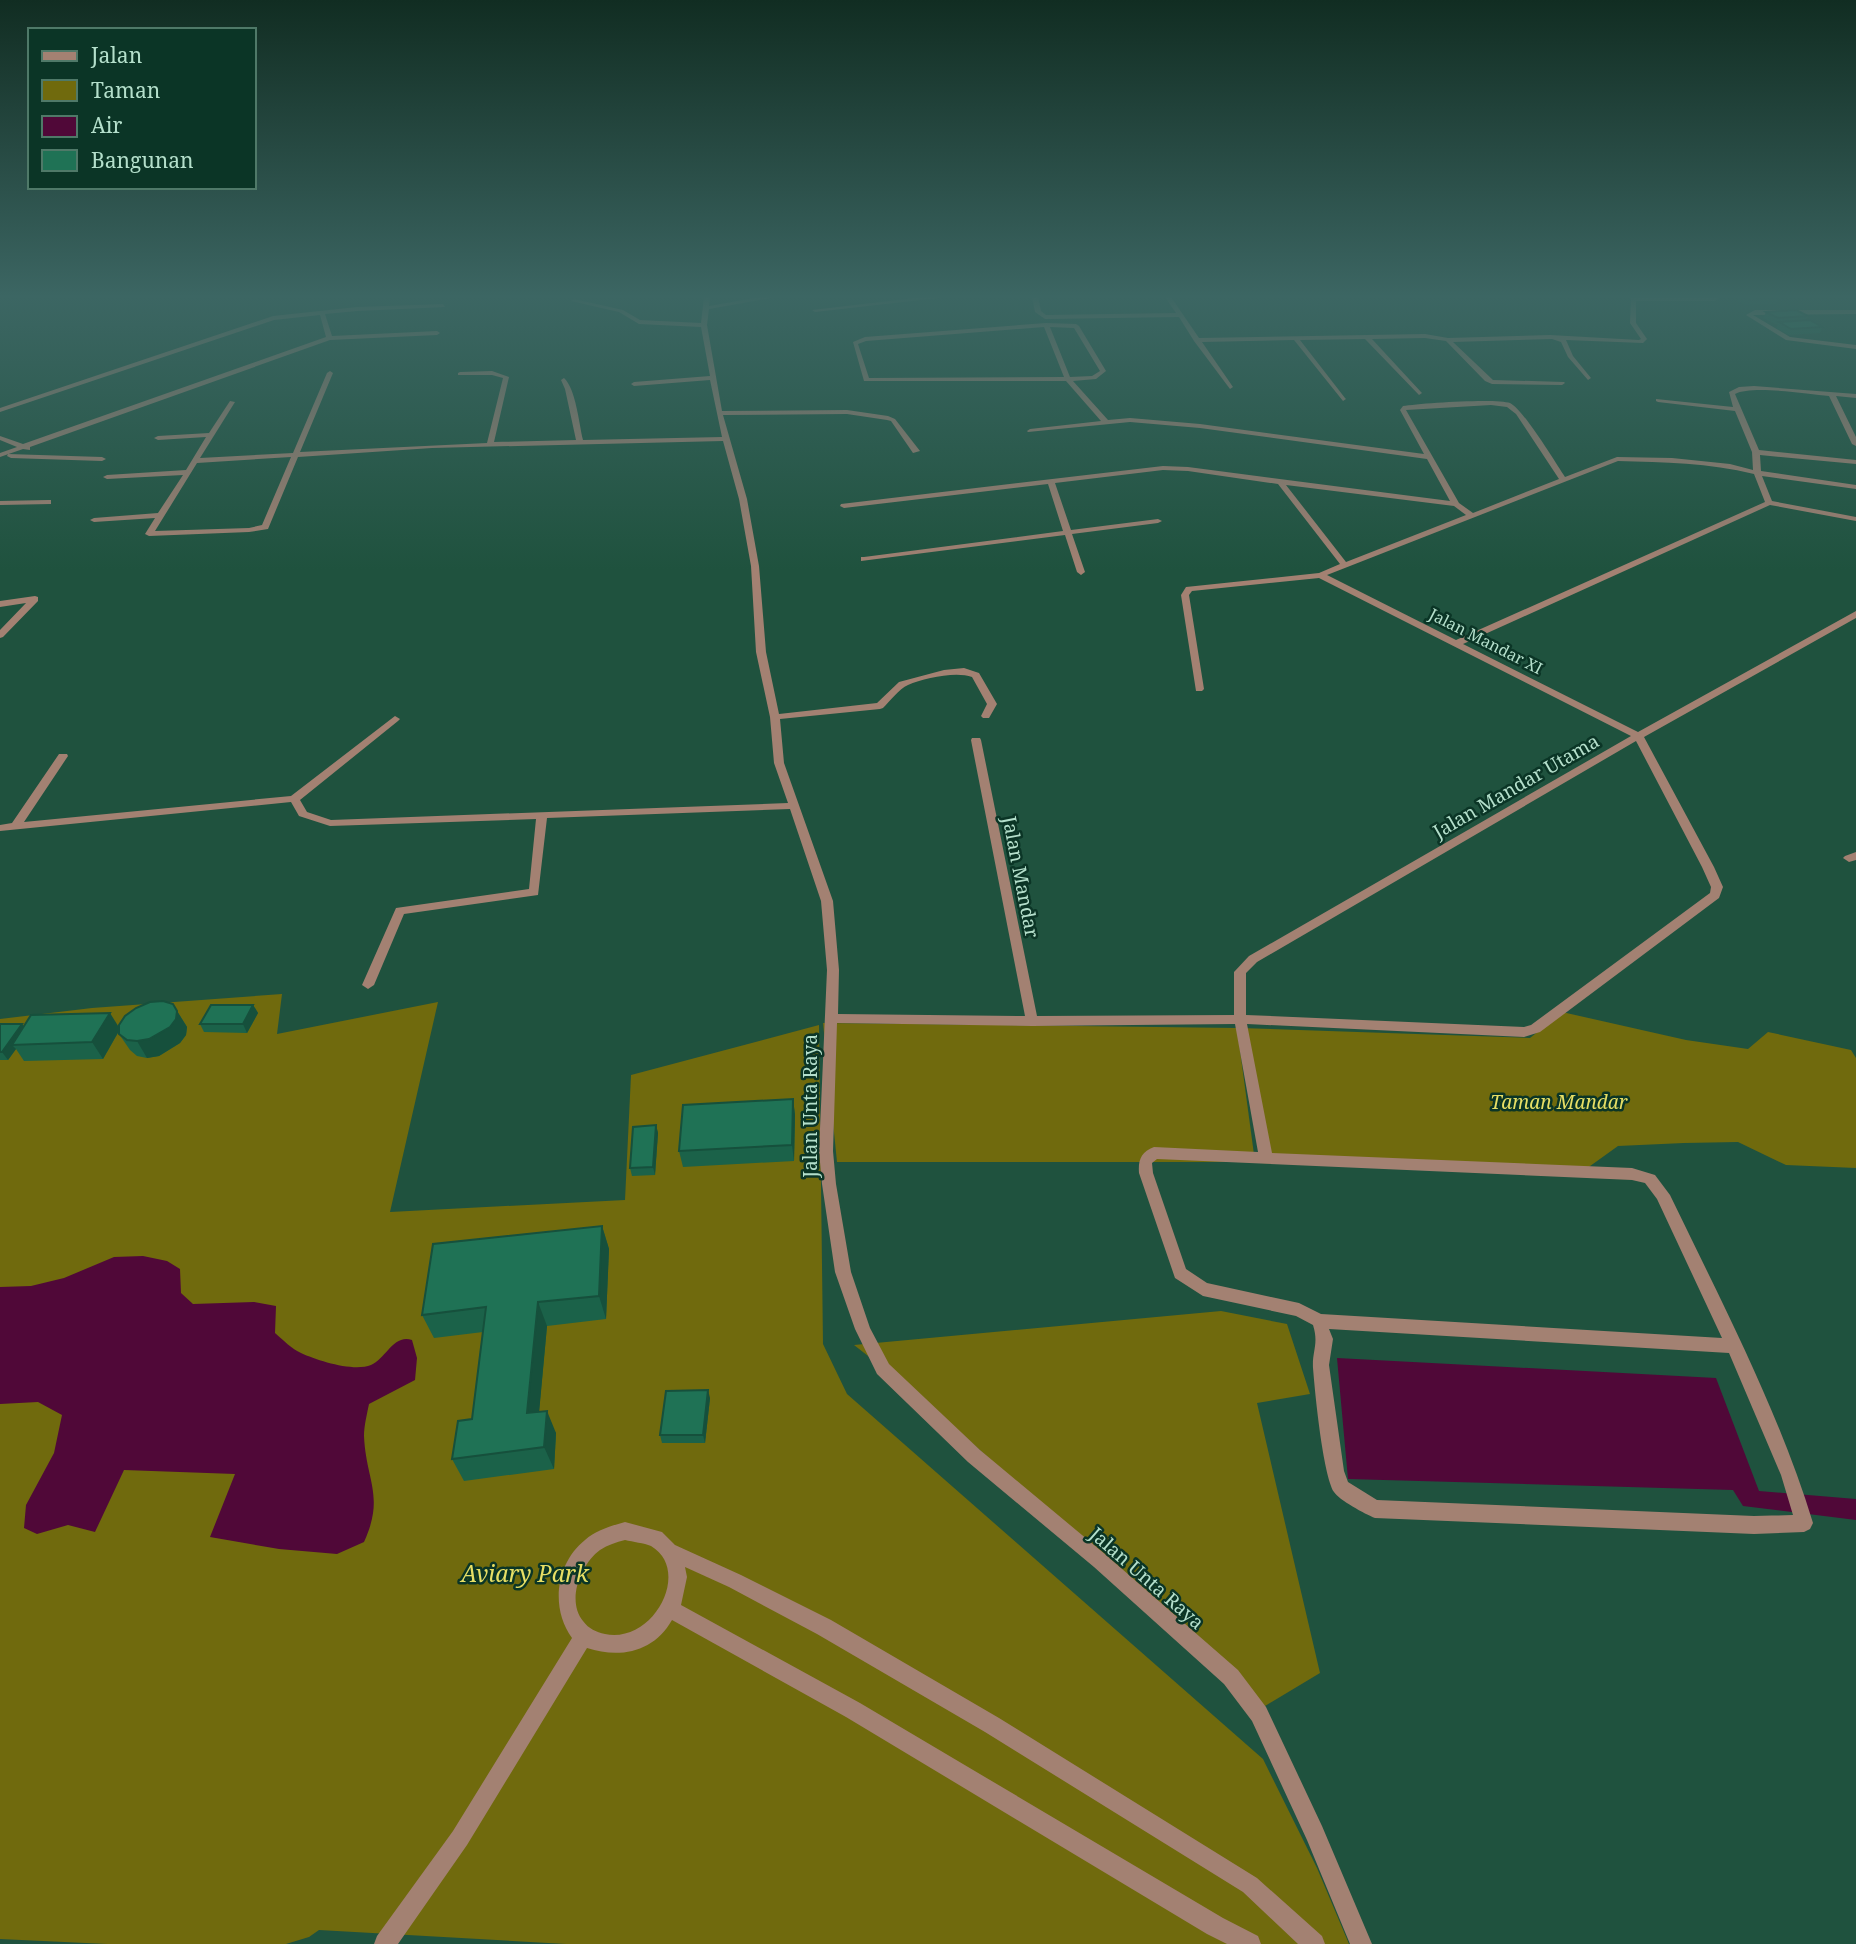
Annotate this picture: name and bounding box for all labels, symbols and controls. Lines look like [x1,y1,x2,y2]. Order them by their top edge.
legend [28,28,256,189]
text: Jalan [90,41,142,69]
text: Taman [91,76,160,104]
text: Air [91,111,123,139]
text: Bangunan [91,146,194,174]
street label: Jalan Mandar XI [1425,602,1547,679]
street label: Jalan Mandar Utama [1427,728,1604,845]
street label: Jalan Mandar [996,813,1046,940]
street label: Jalan Unta Raya [797,1034,823,1179]
park label: Taman Mandar [1490,1089,1628,1115]
street label: Jalan Unta Raya [1083,1520,1210,1635]
park label: Aviary Park [459,1557,590,1589]

